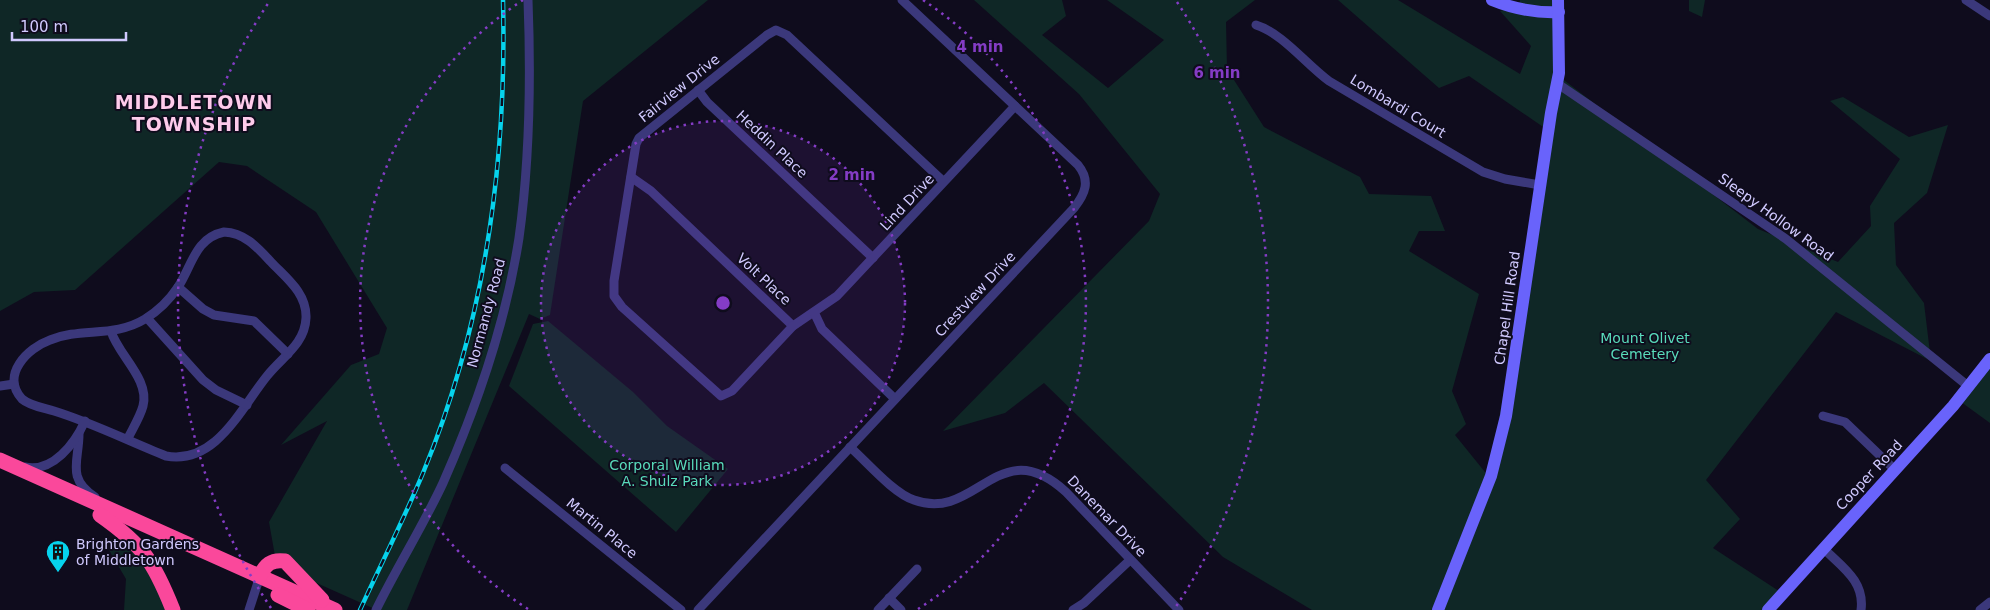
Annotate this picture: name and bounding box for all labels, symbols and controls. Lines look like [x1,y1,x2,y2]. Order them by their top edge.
scale bar [12,10,126,42]
text: 100 m [20,18,68,36]
text: 4 min [956,38,1004,56]
street label: Fairview Drive [635,51,723,125]
text: 6 min [1193,64,1241,82]
street label: Lombardi Court [1347,71,1449,141]
district label: MIDDLETOWN TOWNSHIP [115,91,273,135]
street label: Heddin Place [733,107,811,181]
text: 2 min [828,166,876,184]
street label: Lind Drive [877,170,937,234]
street label: Sleepy Hollow Road [1715,170,1837,264]
street label: Crestview Drive [931,248,1019,340]
street label: Volt Place [734,250,794,308]
street label: Chapel Hill Road [1491,250,1523,366]
street label: Normandy Road [464,257,508,369]
centre of rings [714,294,732,312]
park label: Mount Olivet Cemetery [1600,330,1690,362]
street label: Cooper Road [1833,437,1905,513]
park label: Corporal William A. Shulz Park [609,457,725,489]
street label: Danemar Drive [1064,472,1150,560]
street label: Martin Place [563,495,641,561]
place label: Brighton Gardens of Middletown [76,536,199,568]
building icon: Brighton Gardens of Middletown [45,539,71,573]

